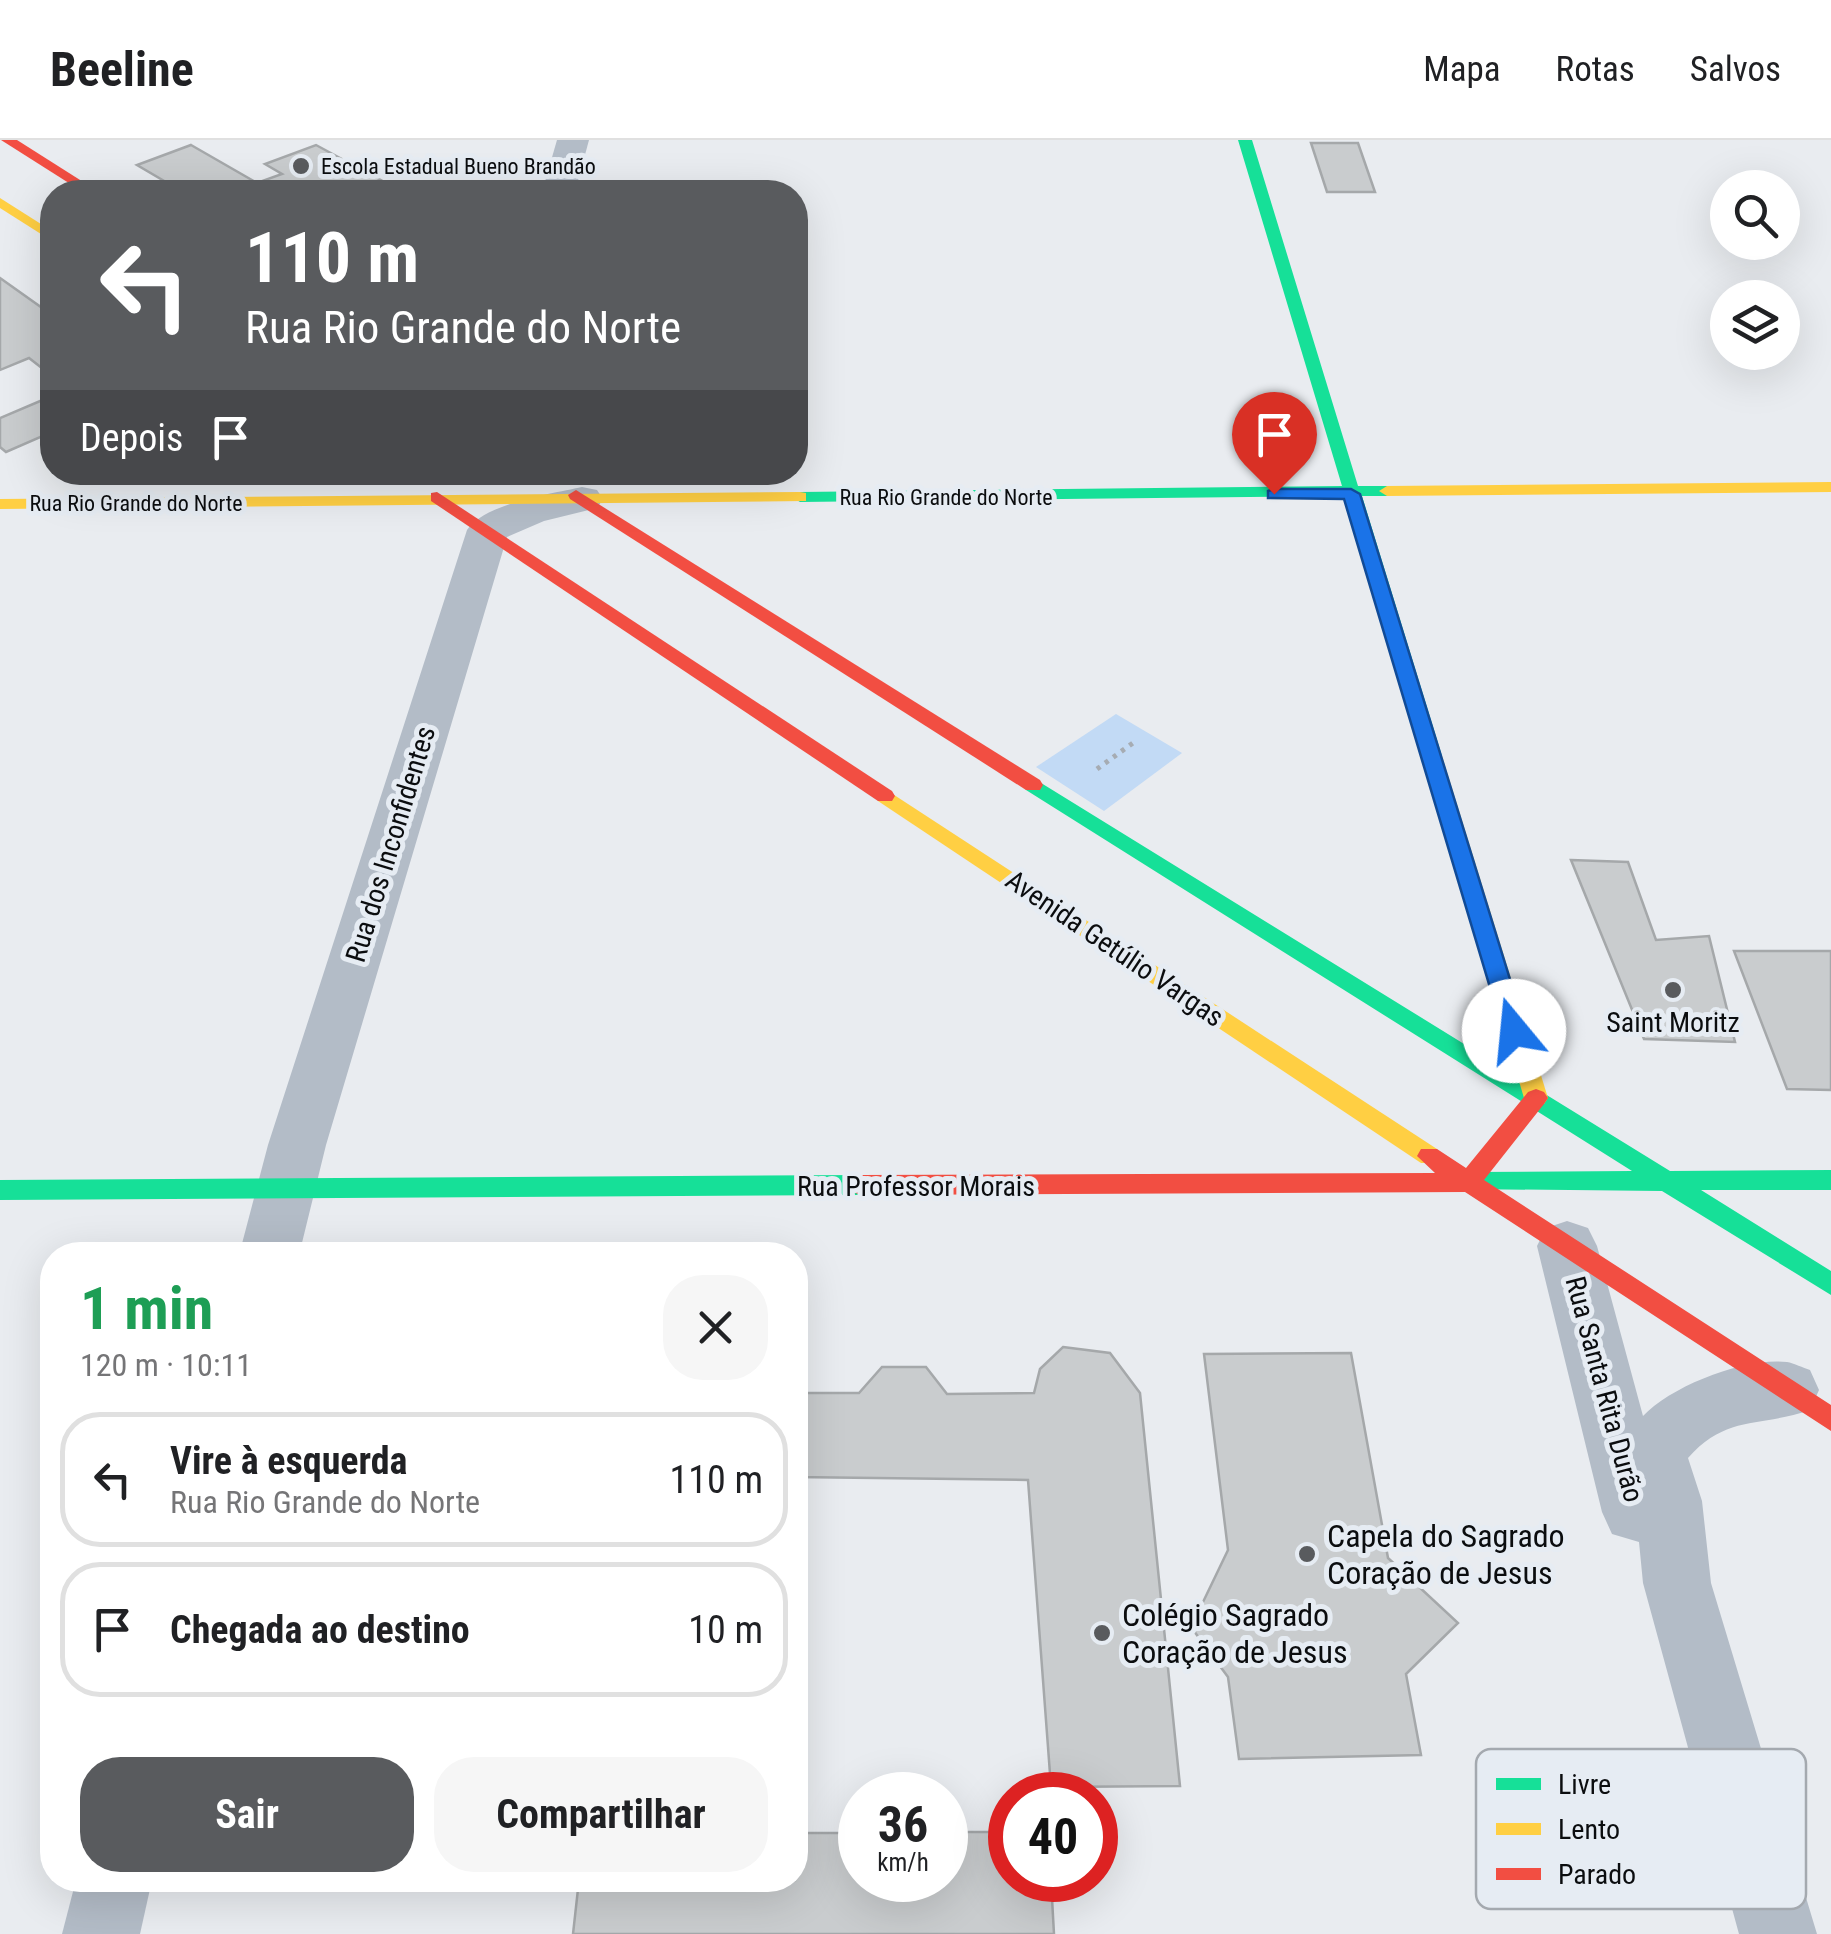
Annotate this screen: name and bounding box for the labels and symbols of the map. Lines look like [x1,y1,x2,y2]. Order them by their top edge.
place label: Escola Estadual Bueno Brandão [321,154,596,179]
marker: Escola Estadual Bueno Brandão [290,155,312,177]
pin [1232,392,1317,495]
street label: Rua Rio Grande do Norte [839,485,1053,510]
street label: Rua Rio Grande do Norte [29,491,243,516]
street label: Rua dos Inconfidentes [339,722,442,966]
street label: Avenida Getúlio Vargas [1000,863,1230,1034]
position arrow [1462,979,1566,1083]
marker: Saint Moritz [1662,979,1684,1001]
place label: Saint Moritz [1606,1006,1740,1039]
street label: Rua Professor Morais [797,1170,1035,1203]
street label: Rua Santa Rita Durão [1559,1273,1651,1506]
place label: Capela do Sagrado Coração de Jesus [1327,1517,1565,1592]
marker: Capela do Sagrado Coração de Jesus [1296,1543,1318,1565]
place label: Colégio Sagrado Coração de Jesus [1122,1596,1348,1671]
marker: Colégio Sagrado Coração de Jesus [1091,1622,1113,1644]
legend [1476,1749,1806,1909]
text: Livre [1558,1768,1611,1801]
speed limit sign: 40 [988,1772,1118,1902]
text: Lento [1558,1813,1620,1846]
text: Parado [1558,1858,1636,1891]

